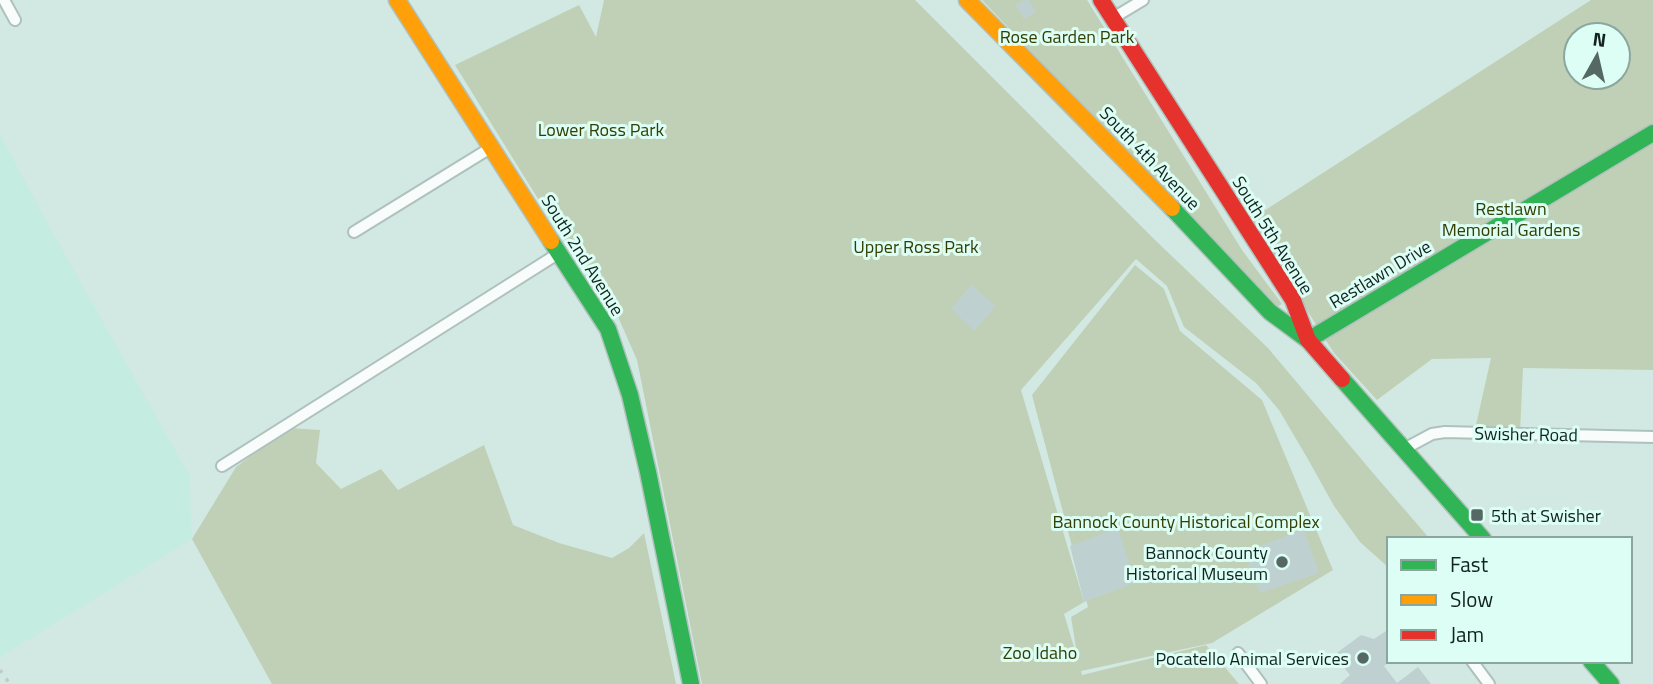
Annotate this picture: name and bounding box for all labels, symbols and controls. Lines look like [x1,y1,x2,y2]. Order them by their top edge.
north arrow [1562,21,1632,91]
park label: Rose Garden Park [1000,23,1135,50]
text: N [1591,23,1608,54]
street label: South 4th Avenue [1093,100,1207,216]
park label: Lower Ross Park [538,116,665,143]
street label: South 5th Avenue [1226,171,1320,299]
street label: South 2nd Avenue [535,189,631,321]
park label: Restlawn Memorial Gardens [1442,195,1580,243]
park label: Upper Ross Park [853,233,979,260]
street label: Restlawn Drive [1324,233,1436,315]
street label: Swisher Road [1474,420,1578,448]
place label: 5th at Swisher [1491,502,1601,529]
marker: 5th at Swisher [1469,507,1485,523]
park label: Bannock County Historical Complex [1052,508,1320,535]
legend [1387,537,1632,663]
place label: Bannock County Historical Museum [1126,539,1268,587]
text: Fast [1450,548,1489,580]
marker: Bannock County Historical Museum [1274,554,1290,570]
text: Slow [1450,583,1493,615]
text: Jam [1450,618,1484,650]
park label: Zoo Idaho [1003,639,1077,666]
place label: Pocatello Animal Services [1155,645,1349,672]
marker: Pocatello Animal Services [1355,650,1371,666]

